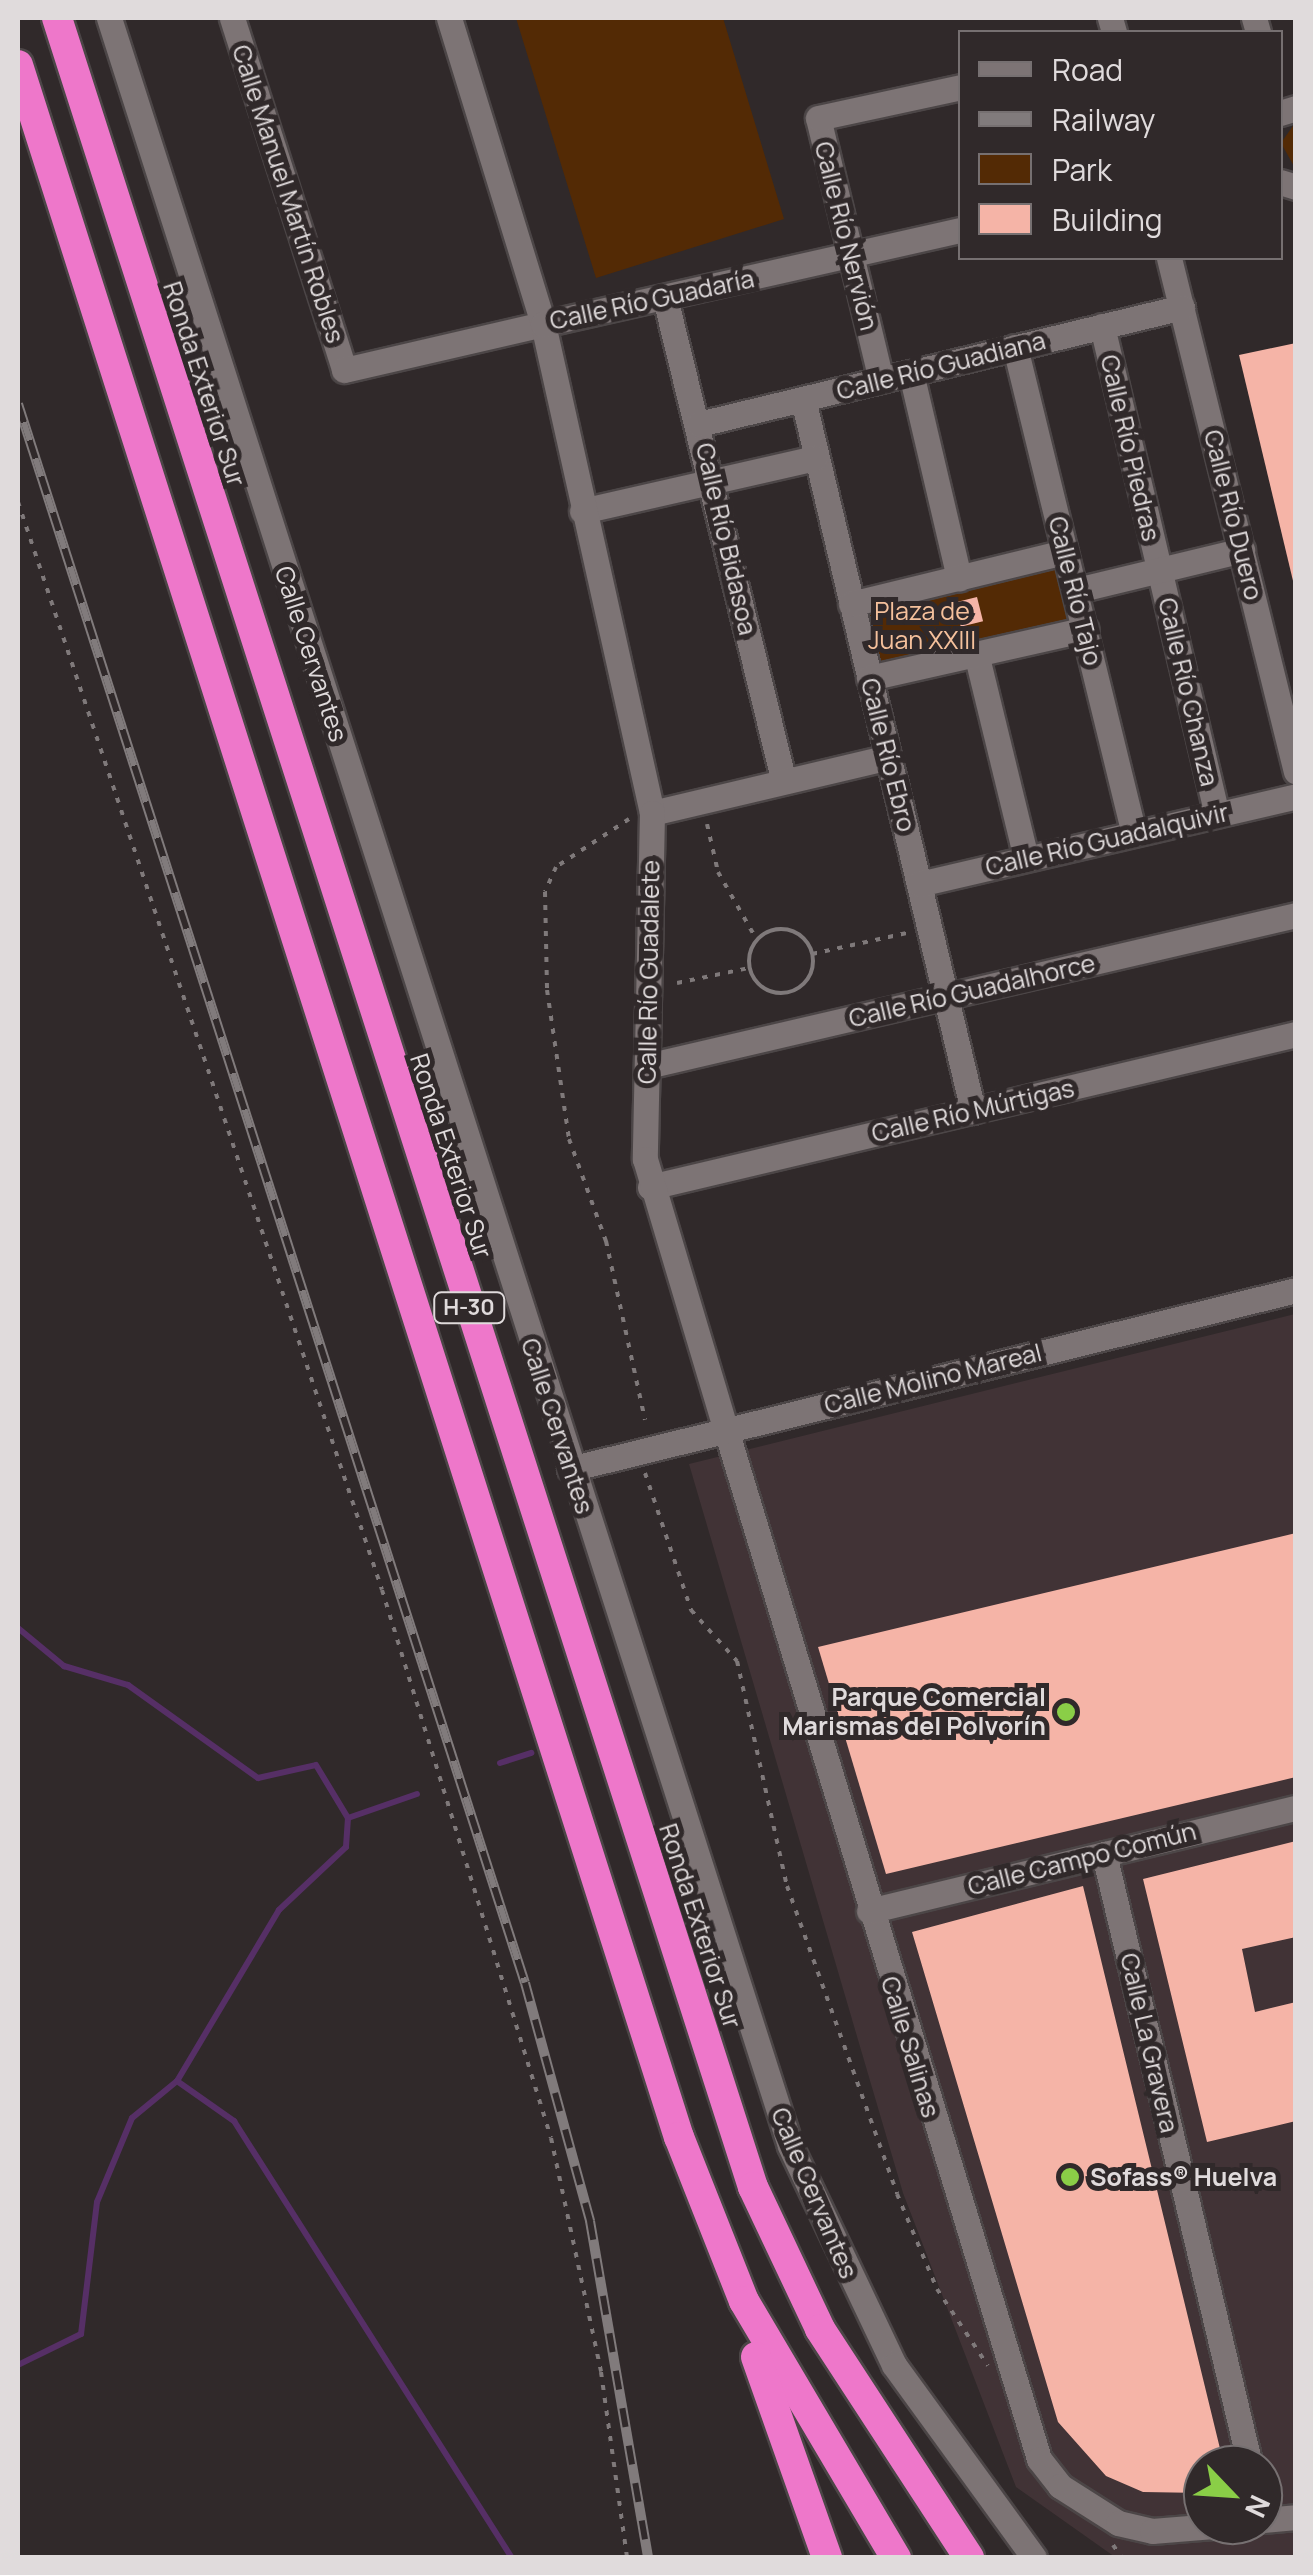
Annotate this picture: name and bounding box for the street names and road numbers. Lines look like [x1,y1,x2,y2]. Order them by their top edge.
street label: Calle Manuel Martín Robles [226,41,350,347]
street label: Calle Río Nervión [808,139,884,333]
street label: Calle Río Guadaría [547,264,757,336]
street label: Ronda Exterior Sur [157,278,251,490]
street label: Calle Río Guadiana [834,326,1048,406]
street label: Calle Río Piedras [1094,352,1166,544]
street label: Calle Río Duero [1197,427,1269,603]
street label: Calle Río Bidasoa [689,440,763,638]
street label: Calle Río Tajo [1042,513,1108,669]
street label: Calle Cervantes [269,563,353,745]
street label: Calle Río Chanza [1152,595,1224,789]
street label: Calle Río Ebro [854,675,922,835]
street label: Calle Río Guadalquivir [983,797,1231,883]
street label: Calle Río Guadalete [632,860,666,1084]
street label: Calle Río Guadalhorce [846,948,1098,1034]
street label: Ronda Exterior Sur [404,1050,498,1262]
street label: Calle Río Múrtigas [869,1073,1077,1149]
road number: H-30 [432,1291,506,1325]
street label: Calle Cervantes [515,1335,599,1517]
street label: Calle Molino Mareal [821,1337,1045,1421]
street label: Calle Campo Común [965,1816,1199,1902]
street label: Ronda Exterior Sur [653,1820,747,2032]
street label: Calle La Gravera [1114,1950,1184,2136]
street label: Calle Salinas [874,1973,946,2121]
street label: Calle Cervantes [765,2103,863,2283]

